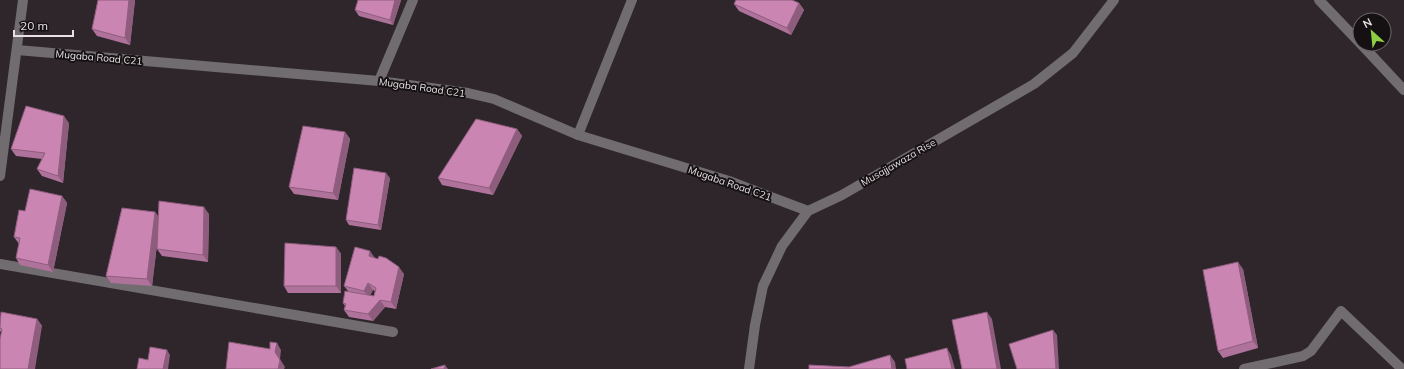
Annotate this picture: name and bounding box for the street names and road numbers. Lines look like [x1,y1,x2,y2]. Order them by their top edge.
street label: Mugaba Road C21 [55,47,143,68]
street label: Mugaba Road C21 [378,75,466,100]
street label: Musajjawaza Rise [859,136,938,189]
street label: Mugaba Road C21 [687,163,773,204]

